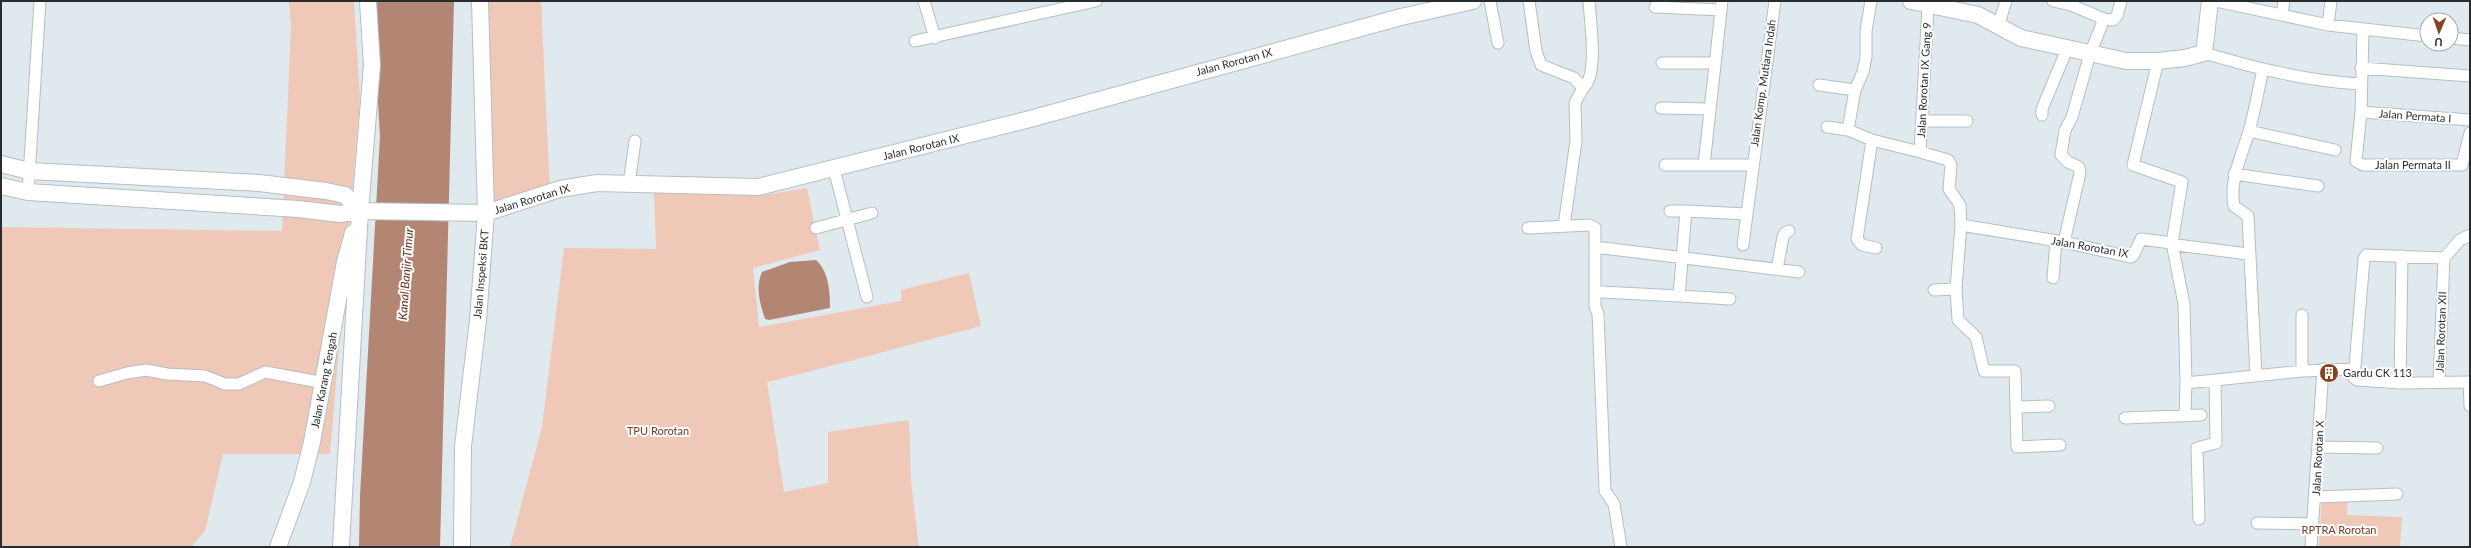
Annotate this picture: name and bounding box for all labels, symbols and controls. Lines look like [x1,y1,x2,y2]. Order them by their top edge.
north arrow [2419,12,2459,52]
street label: Jalan Komp. Mutiara Indah [1747,19,1778,147]
street label: Jalan Rorotan IX Gang 9 [1914,22,1933,138]
text: U [2434,36,2443,49]
street label: Jalan Rorotan IX [1194,45,1274,78]
street label: Jalan Permata I [2378,106,2452,125]
street label: Jalan Rorotan IX [881,131,961,162]
street label: Jalan Permata II [2375,158,2451,171]
street label: Jalan Rorotan IX [493,181,572,216]
water label: Kanal Banjir Timur [395,227,416,320]
street label: Jalan Inspeksi BKT [470,228,491,319]
street label: Jalan Rorotan IX [2050,233,2131,260]
street label: Jalan Rorotan XII [2433,291,2448,373]
street label: Jalan Karang Tengah [308,331,339,429]
building icon: Gardu CK 113 [2318,362,2340,384]
place label: Gardu CK 113 [2343,366,2412,379]
street label: Jalan Rorotan X [2309,419,2326,496]
park label: TPU Rorotan [627,424,689,437]
park label: RPTRA Rorotan [2301,523,2377,536]

